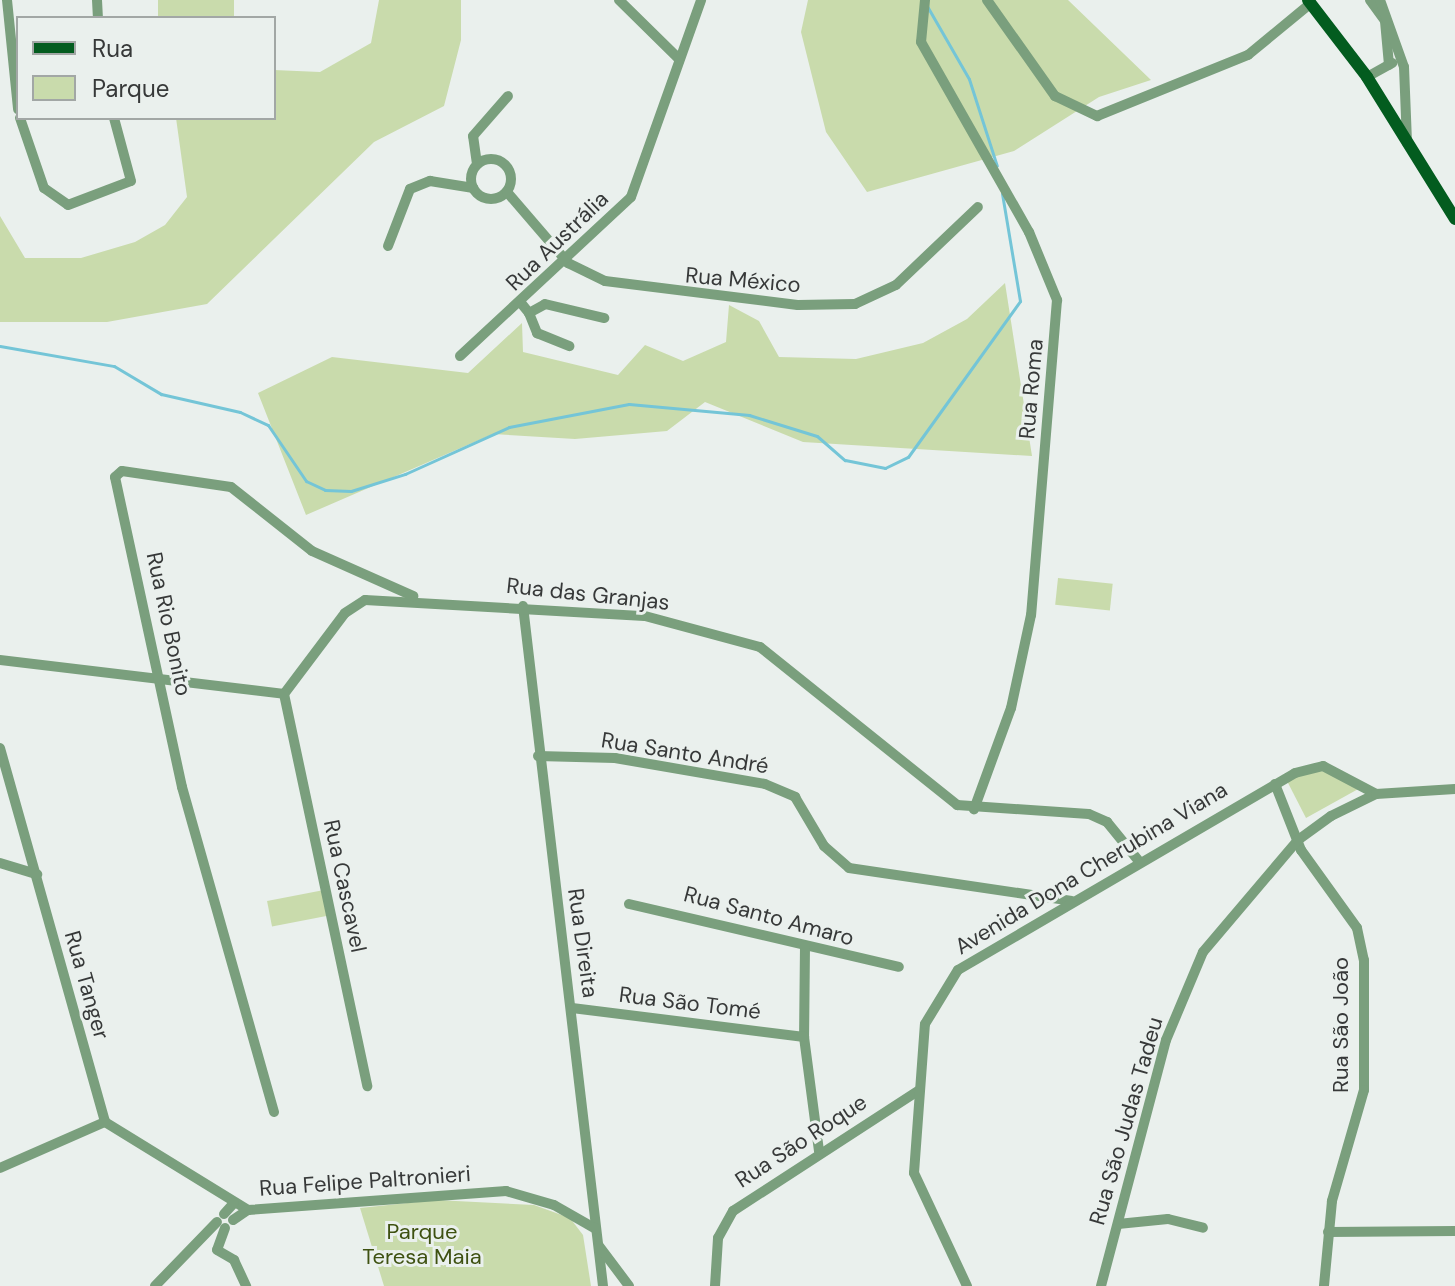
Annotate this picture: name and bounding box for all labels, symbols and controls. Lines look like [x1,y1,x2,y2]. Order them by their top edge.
legend [16,16,276,120]
text: Rua [92,33,133,64]
text: Parque [92,73,169,104]
street label: Rua Austrália [500,186,614,296]
street label: Rua México [684,262,802,298]
street label: Rua Roma [1013,338,1049,440]
street label: Rua Rio Bonito [141,550,197,698]
street label: Rua das Granjas [505,572,671,616]
street label: Rua Santo André [599,727,771,779]
street label: Avenida Dona Cherubina Viana [950,776,1232,960]
street label: Rua Cascavel [318,817,372,955]
street label: Rua Santo Amaro [681,881,857,951]
street label: Rua Direita [562,887,604,999]
street label: Rua Tanger [59,928,115,1042]
street label: Rua São João [1328,957,1354,1093]
street label: Rua São Tomé [618,981,762,1025]
street label: Rua São Judas Tadeu [1084,1014,1168,1228]
street label: Rua São Roque [730,1089,872,1193]
street label: Rua Felipe Paltronieri [258,1160,472,1202]
park label: Parque Teresa Maia [362,1218,482,1270]

